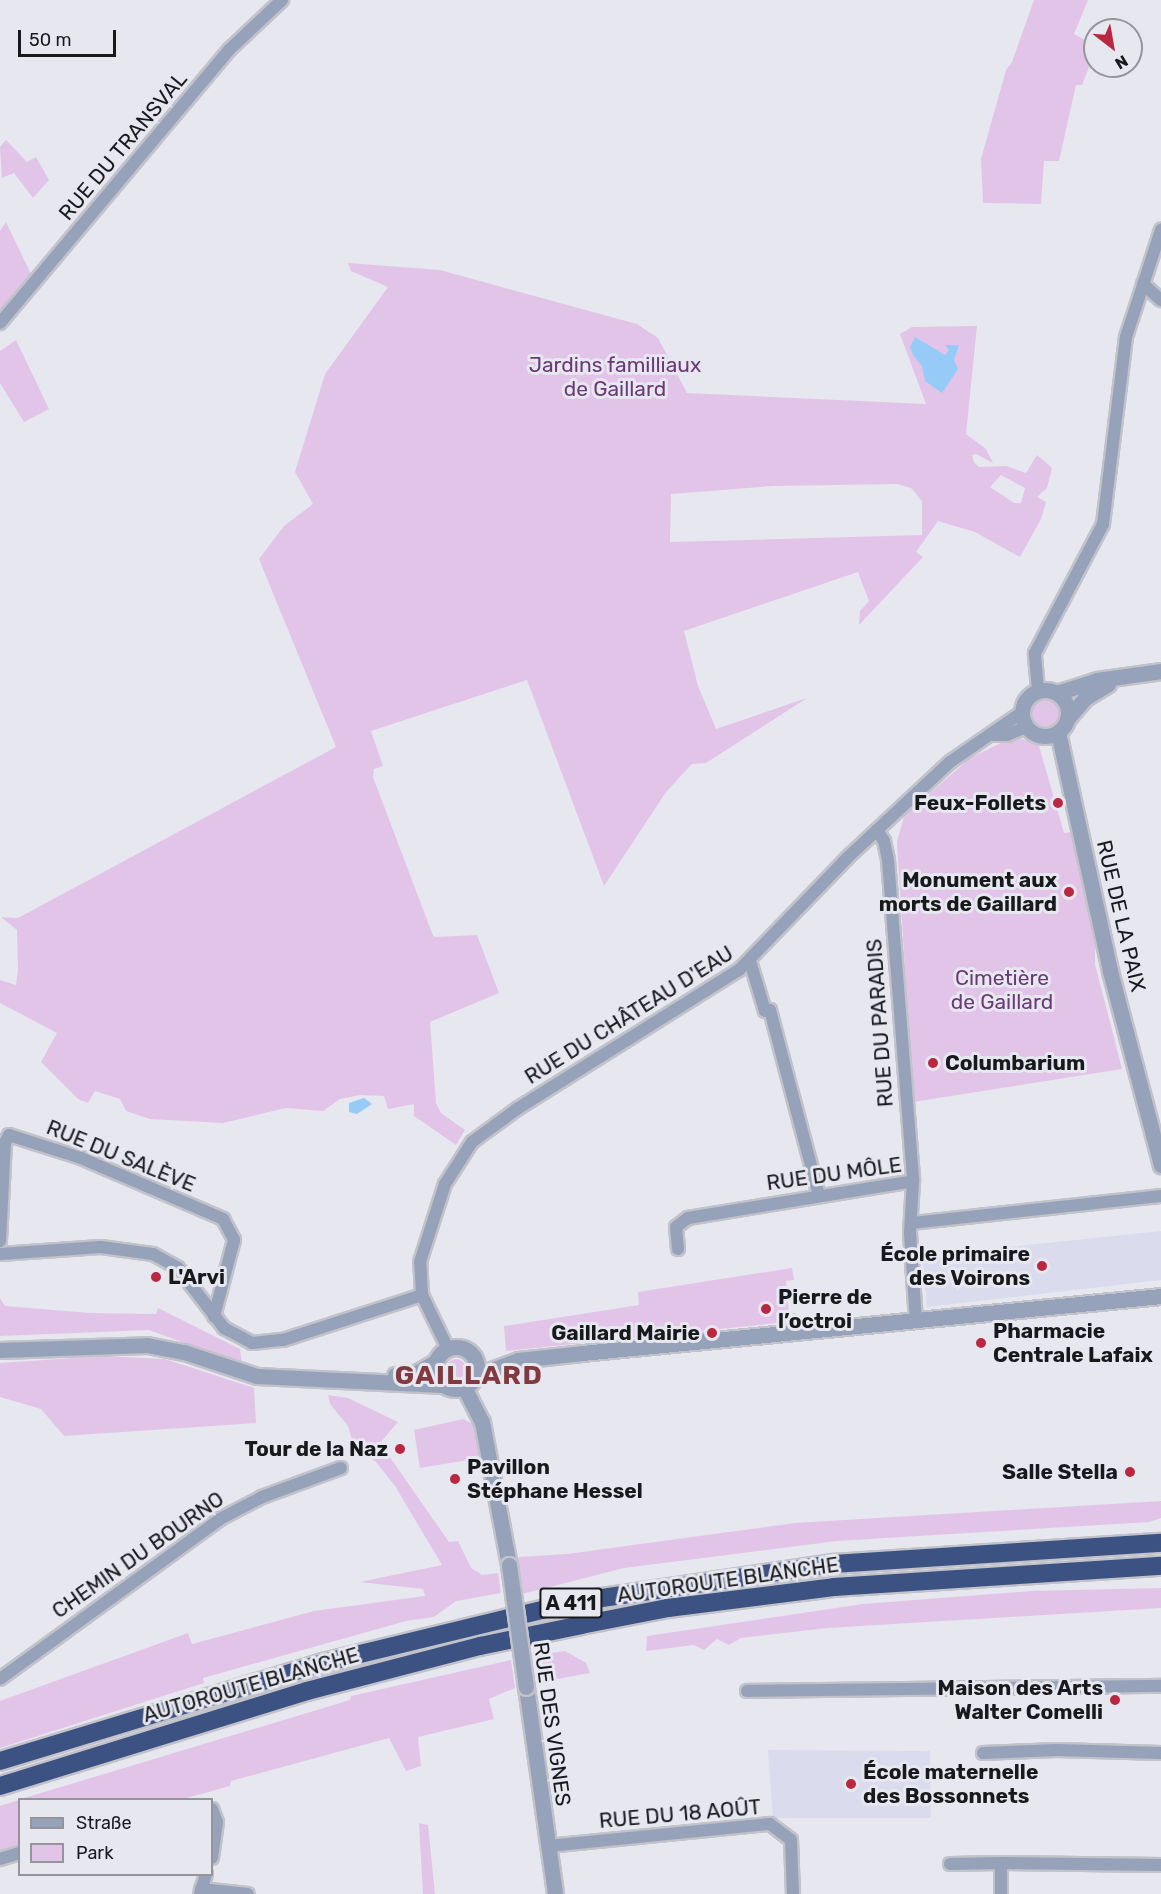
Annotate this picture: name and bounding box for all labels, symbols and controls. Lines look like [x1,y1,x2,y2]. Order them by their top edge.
scale bar [21,18,118,56]
north arrow [1083,18,1143,78]
text: 50 m [29,29,72,51]
text: N [1112,51,1131,73]
street label: RUE DU TRANSVAL [53,66,193,226]
park label: Jardins familliaux de Gaillard [529,352,701,402]
place label: Feux-Follets [914,790,1046,816]
marker: Feux-Follets [1051,796,1065,810]
street label: RUE DE LA PAIX [1091,837,1151,995]
place label: Monument aux morts de Gaillard [879,867,1057,917]
marker: Monument aux morts de Gaillard [1062,885,1076,899]
street label: RUE DU PARADIS [862,938,898,1108]
street label: RUE DU CHÂTEAU D'EAU [520,940,738,1090]
park label: Cimetière de Gaillard [951,965,1053,1015]
place label: Columbarium [945,1050,1085,1076]
marker: Columbarium [926,1056,940,1070]
street label: RUE DU SALÈVE [43,1115,199,1197]
street label: RUE DU MÔLE [765,1152,903,1196]
place label: École primaire des Voirons [880,1241,1030,1291]
marker: École primaire des Voirons [1035,1259,1049,1273]
place label: L'Arvi [168,1264,225,1290]
marker: L'Arvi [149,1270,163,1284]
place label: Pierre de l’octroi [778,1284,872,1334]
marker: Pierre de l’octroi [759,1302,773,1316]
place label: Pharmacie Centrale Lafaix [993,1318,1153,1368]
place label: Gaillard Mairie [551,1320,700,1346]
marker: Gaillard Mairie [705,1326,719,1340]
marker: Pharmacie Centrale Lafaix [974,1336,988,1350]
district label: GAILLARD [395,1360,543,1392]
place label: Tour de la Naz [244,1436,388,1462]
marker: Tour de la Naz [393,1442,407,1456]
place label: Pavillon Stéphane Hessel [467,1454,643,1504]
place label: Salle Stella [1002,1459,1118,1485]
marker: Salle Stella [1123,1465,1137,1479]
marker: Pavillon Stéphane Hessel [448,1472,462,1486]
street label: CHEMIN DU BOURNO [47,1486,229,1624]
street label: AUTOROUTE BLANCHE [616,1552,840,1608]
road number: A 411 [538,1586,604,1620]
street label: RUE DES VIGNES [528,1640,576,1808]
street label: AUTOROUTE BLANCHE [140,1642,362,1728]
place label: Maison des Arts Walter Comelli [937,1675,1103,1725]
marker: Maison des Arts Walter Comelli [1108,1693,1122,1707]
place label: École maternelle des Bossonnets [863,1759,1038,1809]
marker: École maternelle des Bossonnets [844,1777,858,1791]
street label: RUE DU 18 AOÛT [598,1794,762,1834]
legend [18,1798,213,1876]
text: Straße [76,1812,132,1834]
text: Park [76,1842,113,1864]

